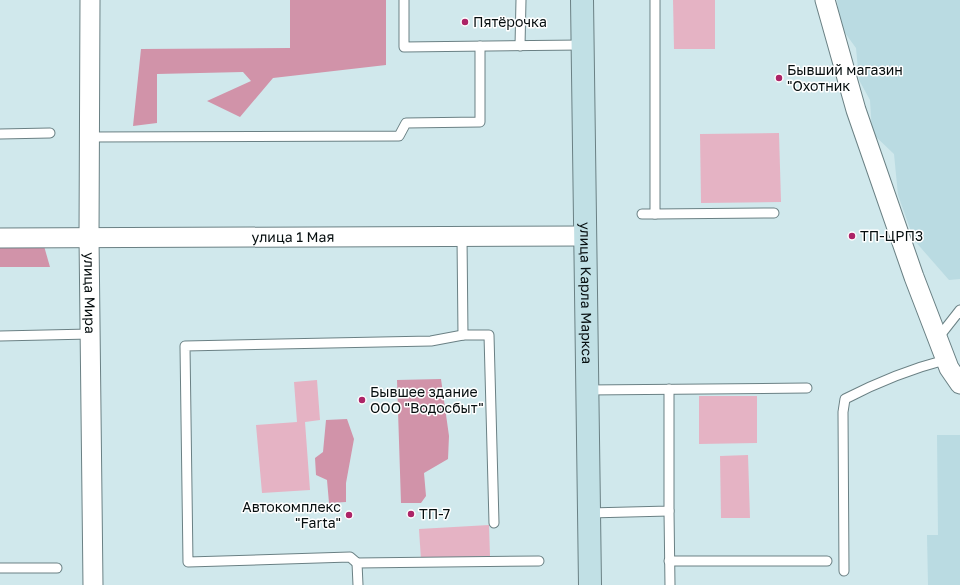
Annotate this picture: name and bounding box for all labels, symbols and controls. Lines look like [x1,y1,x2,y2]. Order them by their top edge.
place label: Пятёрочка [473,13,547,30]
marker: Пятёрочка [460,17,470,27]
place label: Бывший магазин "Охотник [787,61,903,94]
marker: Бывший магазин "Охотник [774,73,784,83]
street label: улица Карла Маркса [577,222,596,364]
place label: ТП-ЦРП3 [860,227,923,244]
street label: улица 1 Мая [252,228,334,245]
marker: ТП-ЦРП3 [847,231,857,241]
street label: улица Мира [81,252,99,334]
place label: Бывшее здание ООО "Водосбыт" [370,383,484,416]
marker: Бывшее здание ООО "Водосбыт" [357,395,367,405]
place label: Автокомплекс "Farta" [242,498,341,531]
place label: ТП-7 [419,505,450,522]
marker: ТП-7 [406,509,416,519]
marker: Автокомплекс "Farta" [344,510,354,520]

